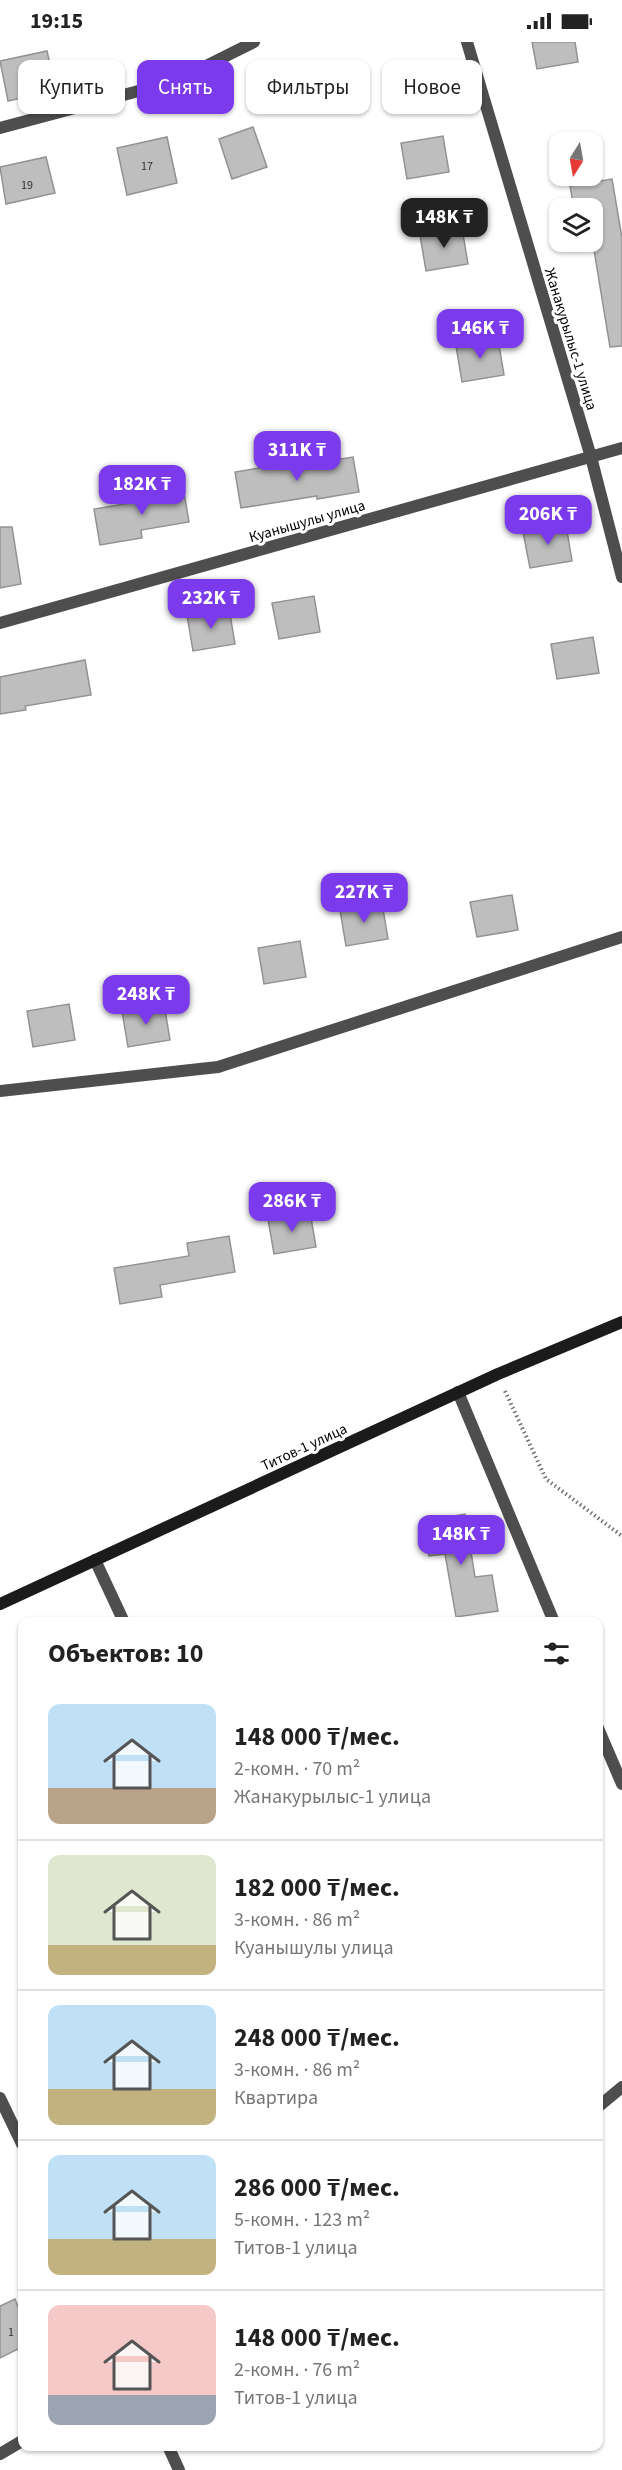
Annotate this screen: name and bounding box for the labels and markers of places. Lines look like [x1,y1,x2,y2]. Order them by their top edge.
pin: 148K ₸ [395,198,493,249]
pin: 146K ₸ [431,309,529,360]
pin: 311K ₸ [248,431,346,482]
pin: 182K ₸ [93,465,191,516]
pin: 206K ₸ [499,495,597,546]
pin: 232K ₸ [162,579,260,630]
pin: 227K ₸ [315,873,413,924]
pin: 248K ₸ [97,975,195,1026]
pin: 286K ₸ [243,1182,341,1233]
pin: 148K ₸ [412,1515,510,1566]

